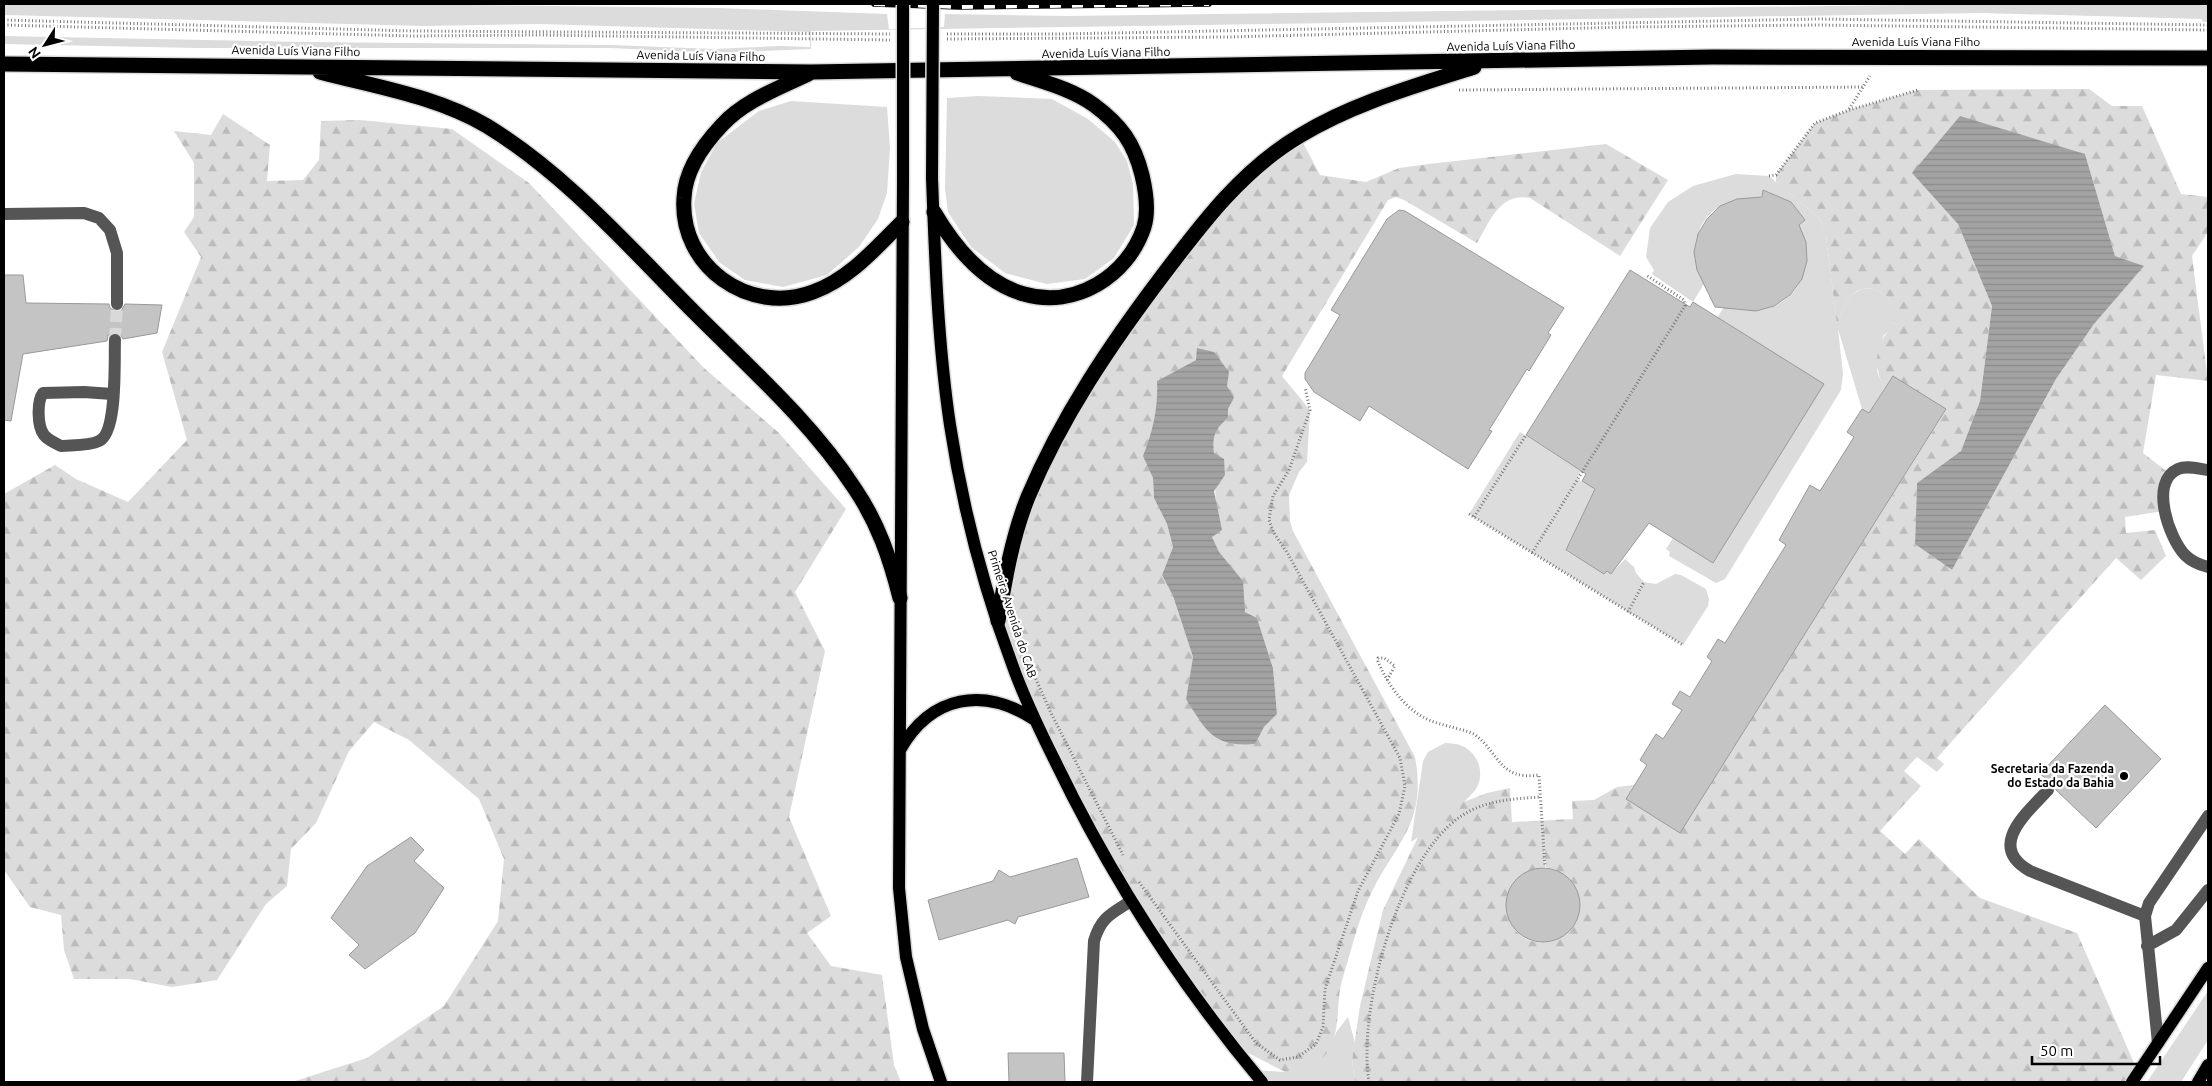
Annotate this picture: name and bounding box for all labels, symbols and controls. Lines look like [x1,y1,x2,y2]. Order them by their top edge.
north arrow [20,20,70,70]
street label: Avenida Luís Viana Filho [1852,35,1980,48]
street label: Avenida Luís Viana Filho [1447,38,1575,53]
street label: Avenida Luís Viana Filho [232,43,360,58]
text: N [25,44,44,62]
street label: Avenida Luís Viana Filho [1042,45,1170,60]
street label: Avenida Luís Viana Filho [637,48,765,63]
street label: Primeira Avenida do CAB [986,548,1039,679]
place label: Secretaria da Fazenda do Estado da Bahia [1991,762,2114,789]
marker: Secretaria da Fazenda do Estado da Bahia [2118,770,2130,782]
scale bar [2032,1034,2160,1066]
text: 50 m [2040,1042,2073,1059]

